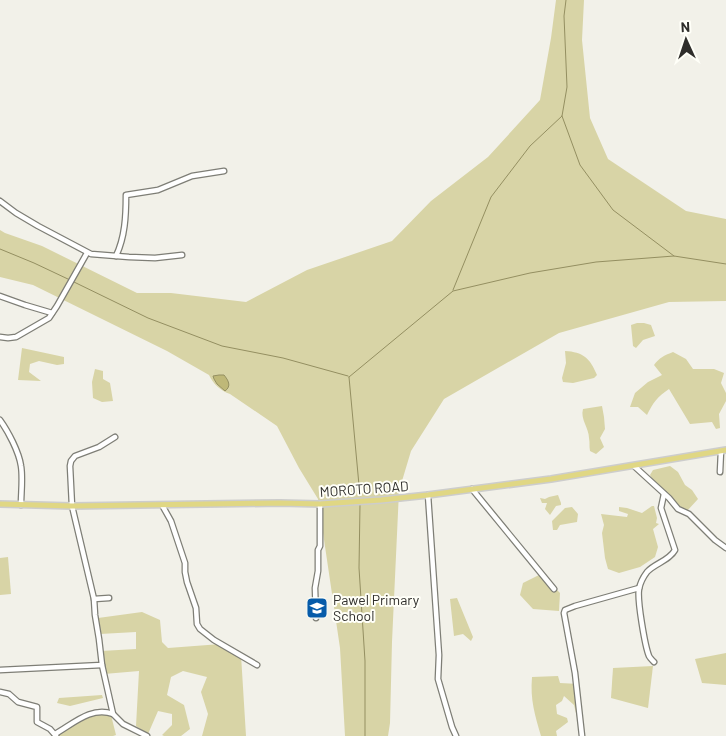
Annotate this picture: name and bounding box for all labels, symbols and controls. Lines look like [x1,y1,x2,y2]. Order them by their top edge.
north arrow [661,15,711,65]
text: N [680,18,690,35]
street label: MOROTO ROAD [319,477,409,500]
place label: Pawel Primary School [333,591,420,624]
school or university icon: Pawel Primary School [305,596,329,620]

